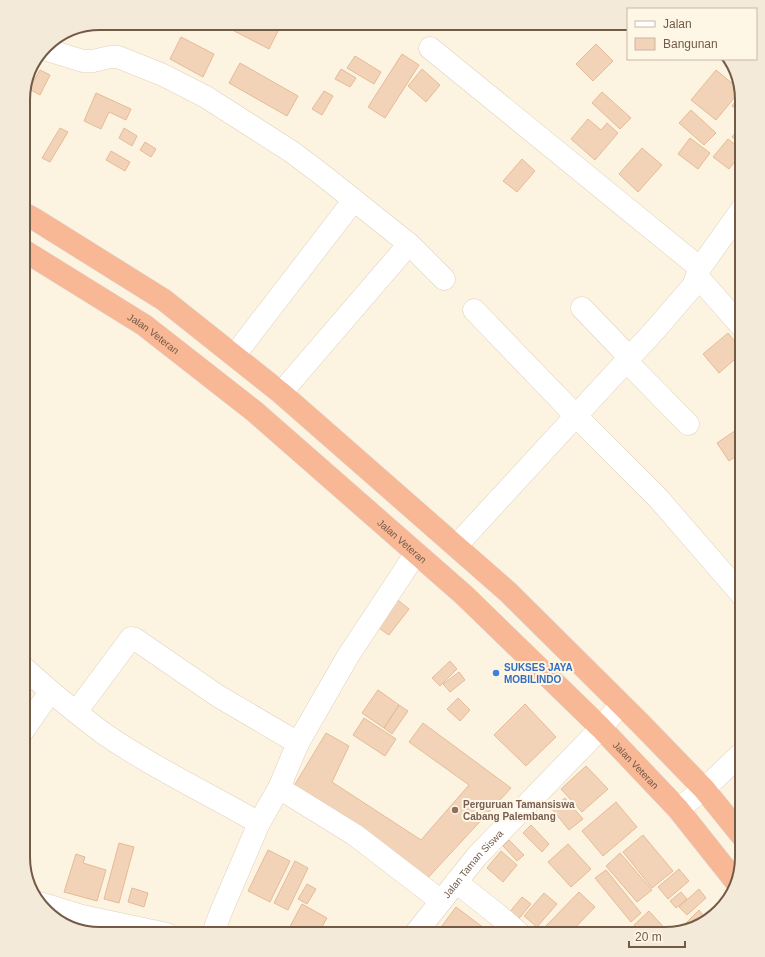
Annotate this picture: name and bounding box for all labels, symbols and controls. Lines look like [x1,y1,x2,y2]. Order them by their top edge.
legend [627,8,757,60]
text: Jalan [663,17,692,31]
text: Bangunan [663,37,718,51]
street label: Jalan Veteran [126,311,181,356]
street label: Jalan Veteran [376,517,429,565]
place label: SUKSES JAYA MOBILINDO [504,662,573,685]
marker: SUKSES JAYA MOBILINDO [491,668,501,678]
street label: Jalan Veteran [611,739,661,791]
place label: Perguruan Tamansiswa Cabang Palembang [463,799,575,822]
marker: Perguruan Tamansiswa Cabang Palembang [450,805,460,815]
street label: Jalan Taman Siswa [441,827,505,900]
scale bar [629,923,685,949]
text: 20 m [635,930,662,944]

